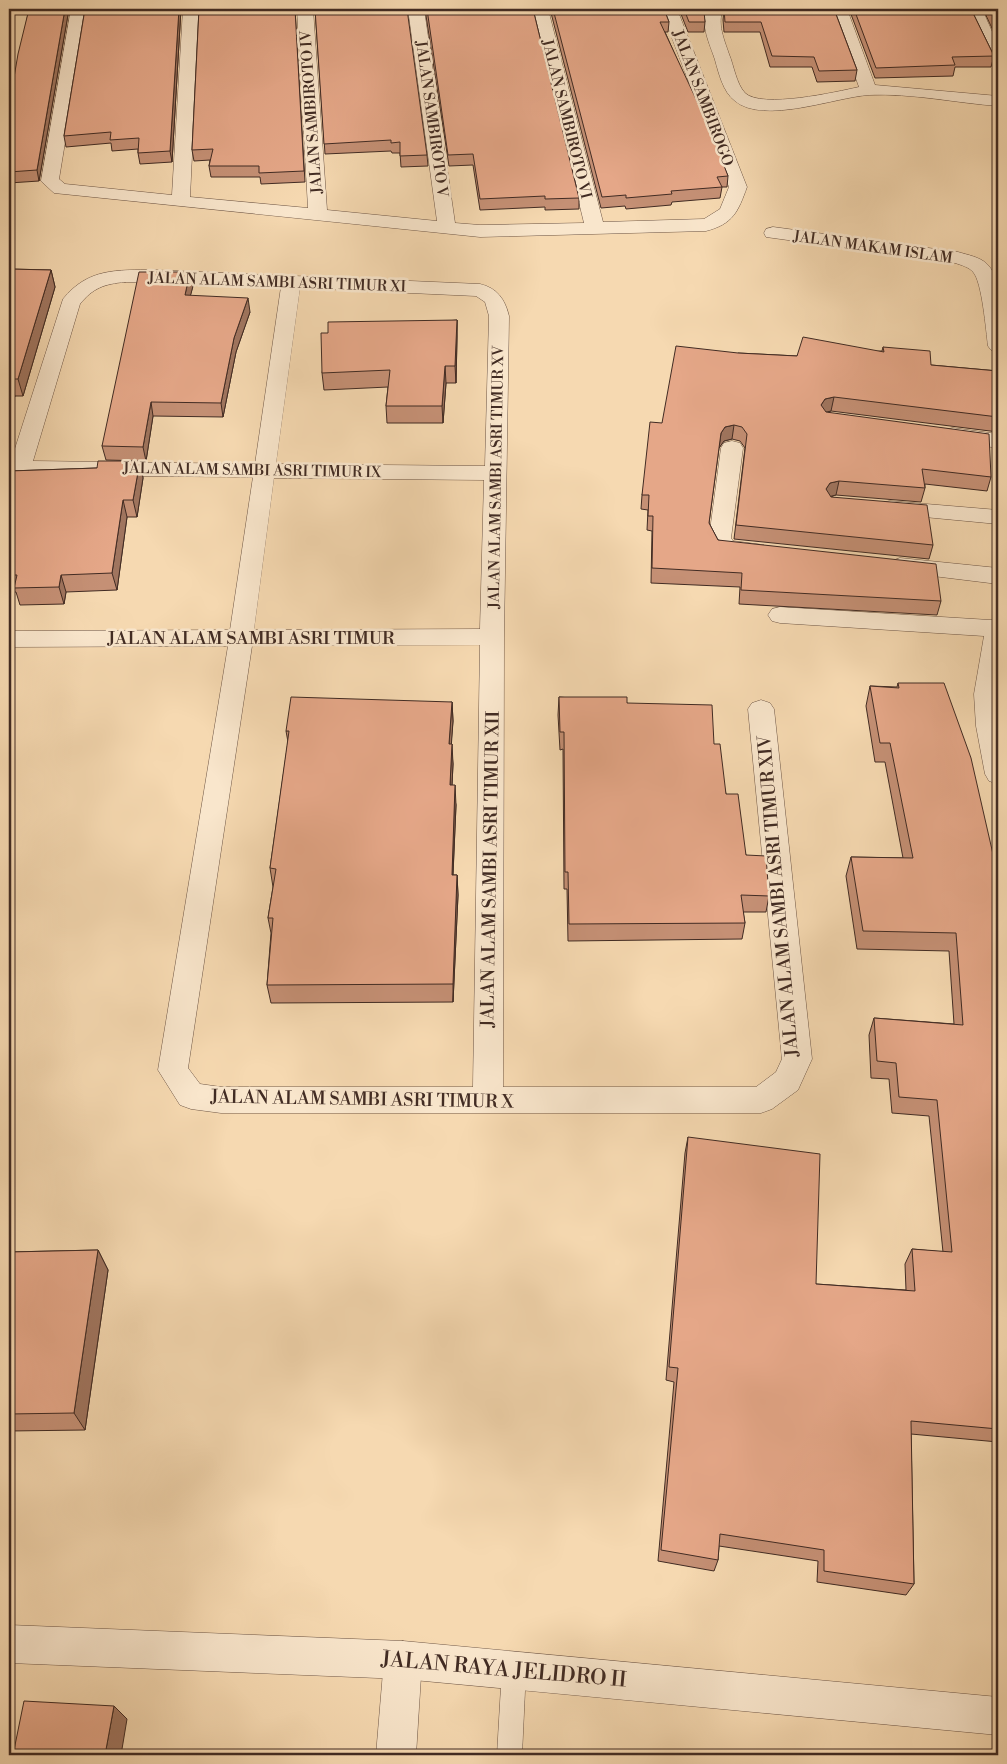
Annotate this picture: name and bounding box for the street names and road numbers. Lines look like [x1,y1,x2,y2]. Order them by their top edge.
street label: JALAN SAMBIROGO [667,26,737,169]
street label: JALAN SAMBIROTO IV [296,29,327,195]
street label: JALAN SAMBIROTO VI [537,36,596,201]
street label: JALAN SAMBIROTO V [411,39,452,199]
street label: JALAN MAKAM ISLAM [791,227,954,268]
street label: JALAN ALAM SAMBI ASRI TIMUR XI [147,268,407,297]
street label: JALAN ALAM SAMBI ASRI TIMUR XV [485,345,508,610]
street label: JALAN ALAM SAMBI ASRI TIMUR IX [122,459,382,482]
street label: JALAN ALAM SAMBI ASRI TIMUR [106,627,395,650]
street label: JALAN ALAM SAMBI ASRI TIMUR XII [476,710,505,1028]
street label: JALAN ALAM SAMBI ASRI TIMUR XIV [753,734,804,1059]
street label: JALAN ALAM SAMBI ASRI TIMUR X [209,1085,515,1114]
street label: JALAN RAYA JELIDRO II [379,1646,628,1694]

